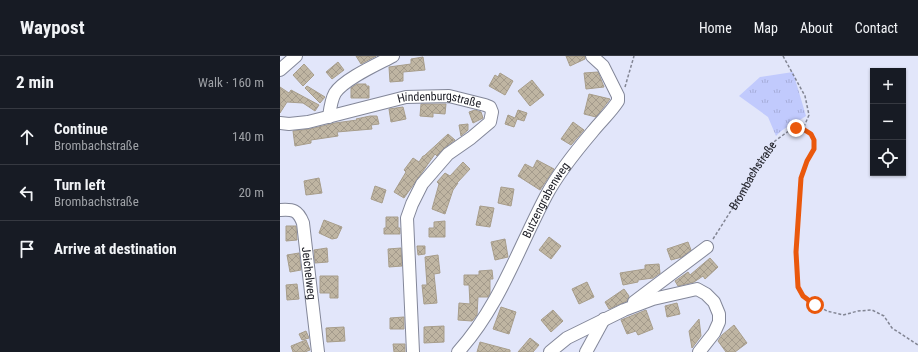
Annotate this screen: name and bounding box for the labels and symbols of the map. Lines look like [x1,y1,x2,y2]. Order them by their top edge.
street label: Hindenburgstraße [396,89,483,111]
route end [787,119,805,137]
street label: Brombachstraße [726,138,780,213]
street label: Butzengrabenweg [519,159,572,240]
street label: Jeichelweg [299,246,319,301]
route start [806,296,824,314]

